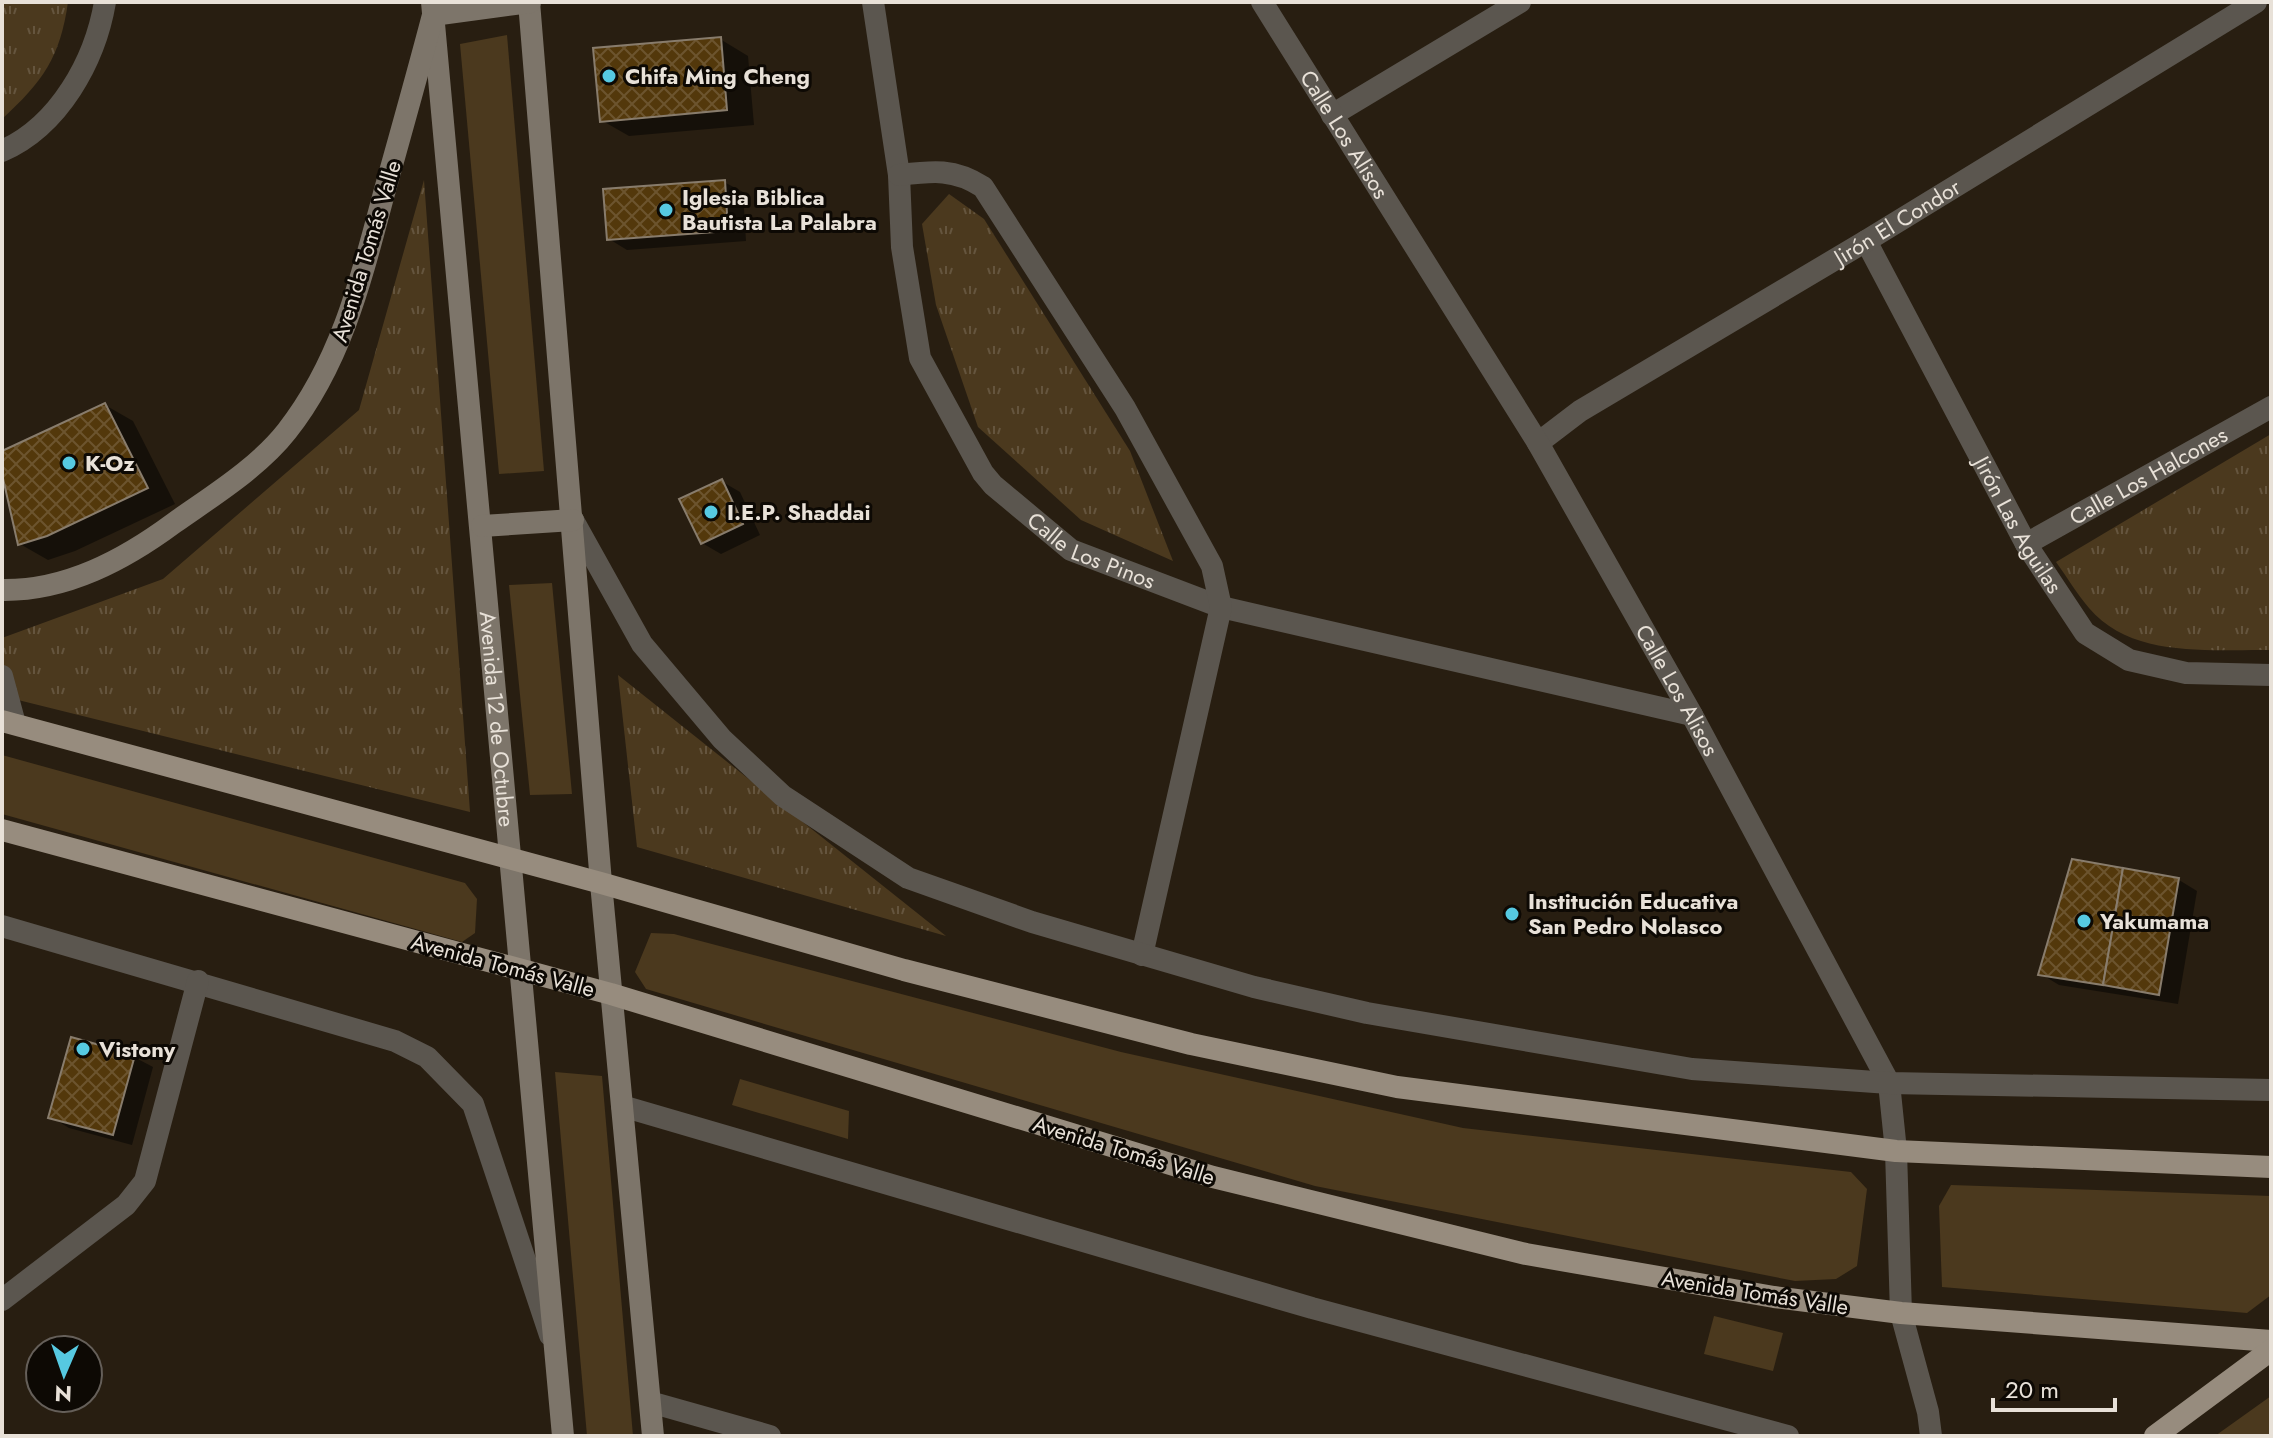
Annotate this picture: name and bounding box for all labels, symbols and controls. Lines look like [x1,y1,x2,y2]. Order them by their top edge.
place label: Chifa Ming Cheng [625,60,810,92]
street label: Calle Los Alisos [1292,64,1397,205]
marker: Chifa Ming Cheng [600,67,618,85]
street label: Avenida Tomás Valle [323,156,409,346]
street label: Jirón El Condor [1825,171,1967,274]
place label: Iglesia Biblica Bautista La Palabra [682,181,877,238]
marker: Iglesia Biblica Bautista La Palabra [657,201,675,219]
street label: Calle Los Halcones [2063,418,2233,533]
place label: K-Oz [85,447,135,479]
street label: Jirón Las Aguilas [1965,448,2070,600]
marker: K-Oz [60,454,78,472]
place label: I.E.P. Shaddai [727,496,871,528]
marker: I.E.P. Shaddai [702,503,720,521]
street label: Calle Los Pinos [1020,504,1160,597]
street label: Avenida 12 de Octubre [472,610,523,828]
street label: Calle Los Alisos [1628,618,1727,762]
place label: Institución Educativa San Pedro Nolasco [1528,885,1738,942]
marker: Institución Educativa San Pedro Nolasco [1503,905,1521,923]
place label: Yakumama [2099,905,2209,937]
marker: Yakumama [2075,912,2093,930]
street label: Avenida Tomás Valle [408,925,598,1005]
place label: Vistony [98,1033,176,1065]
marker: Vistony [74,1040,92,1058]
street label: Avenida Tomás Valle [1029,1107,1219,1193]
street label: Avenida Tomás Valle [1659,1261,1851,1323]
north arrow [24,1334,104,1414]
scale bar [1993,1362,2115,1412]
text: 20 m [2005,1372,2059,1407]
text: N [54,1378,73,1410]

